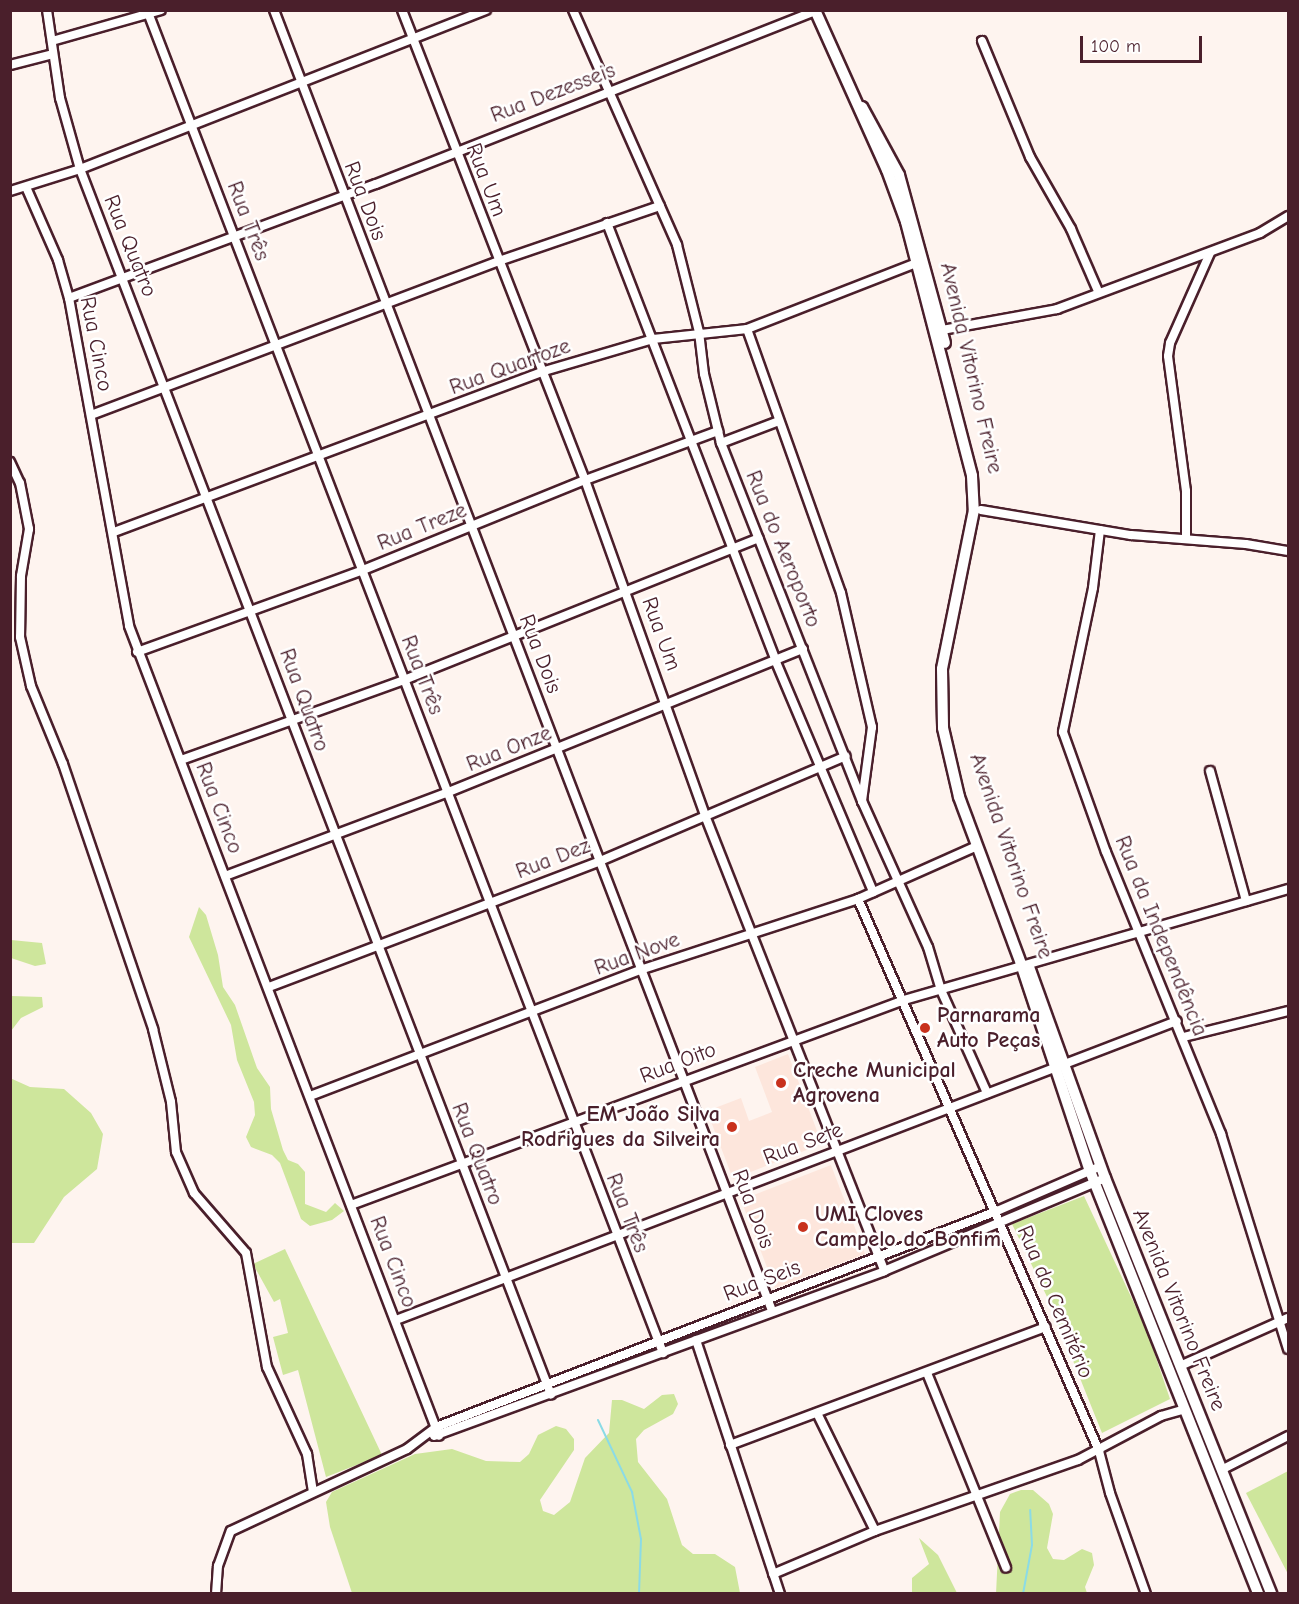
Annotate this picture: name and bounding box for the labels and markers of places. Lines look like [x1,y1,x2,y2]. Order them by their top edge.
place label: Parnarama Auto Peças [937,1002,1040,1054]
marker: Parnarama Auto Peças [918,1021,932,1035]
place label: Creche Municipal Agrovena [793,1057,956,1108]
marker: Creche Municipal Agrovena [774,1076,788,1090]
place label: EM João Silva Rodrigues da Silveira [521,1101,720,1152]
marker: EM João Silva Rodrigues da Silveira [725,1120,739,1134]
place label: UMI Cloves Campelo do Bonfim [815,1201,1001,1252]
marker: UMI Cloves Campelo do Bonfim [796,1220,810,1234]

